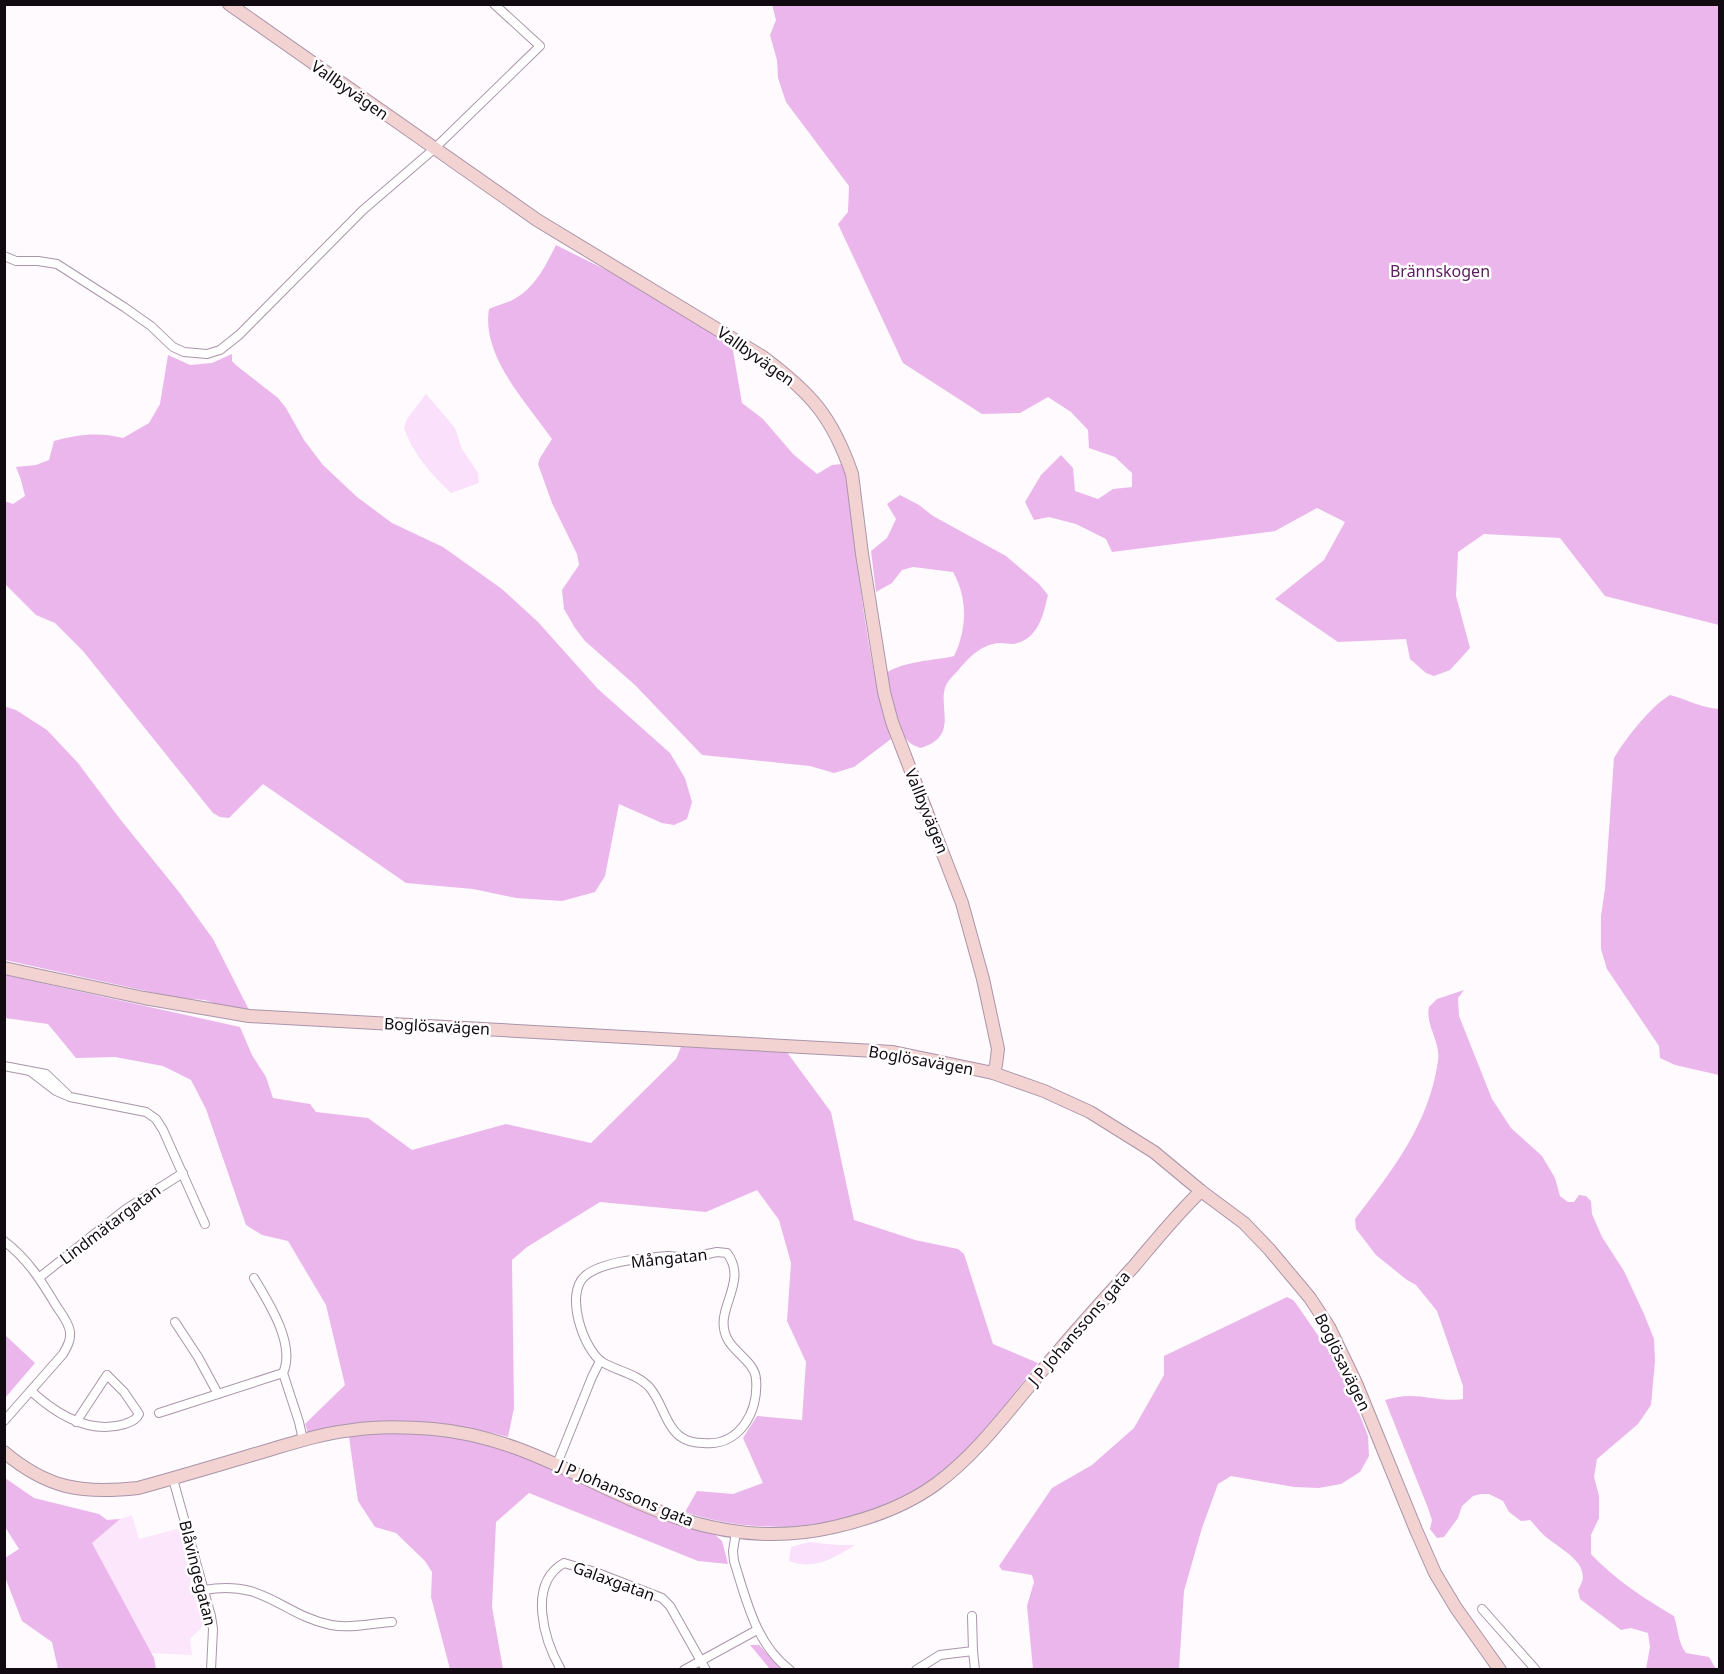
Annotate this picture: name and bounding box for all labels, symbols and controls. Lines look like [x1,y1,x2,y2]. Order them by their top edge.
street label: Vallbyvägen [307,55,393,125]
park label: Brännskogen [1390,260,1490,282]
street label: Vallbyvägen [713,321,799,391]
street label: Vallbyvägen [900,765,954,857]
street label: Boglösavägen [383,1012,491,1040]
street label: Boglösavägen [867,1040,975,1080]
street label: Lindmätargatan [55,1179,165,1269]
street label: Mångatan [630,1243,708,1273]
street label: J P Johanssons gata [1022,1266,1135,1392]
street label: Boglösavägen [1310,1309,1376,1415]
street label: J P Johanssons gata [553,1454,697,1532]
street label: Blåvingegatan [174,1518,222,1628]
street label: Galaxgatan [570,1556,658,1606]

